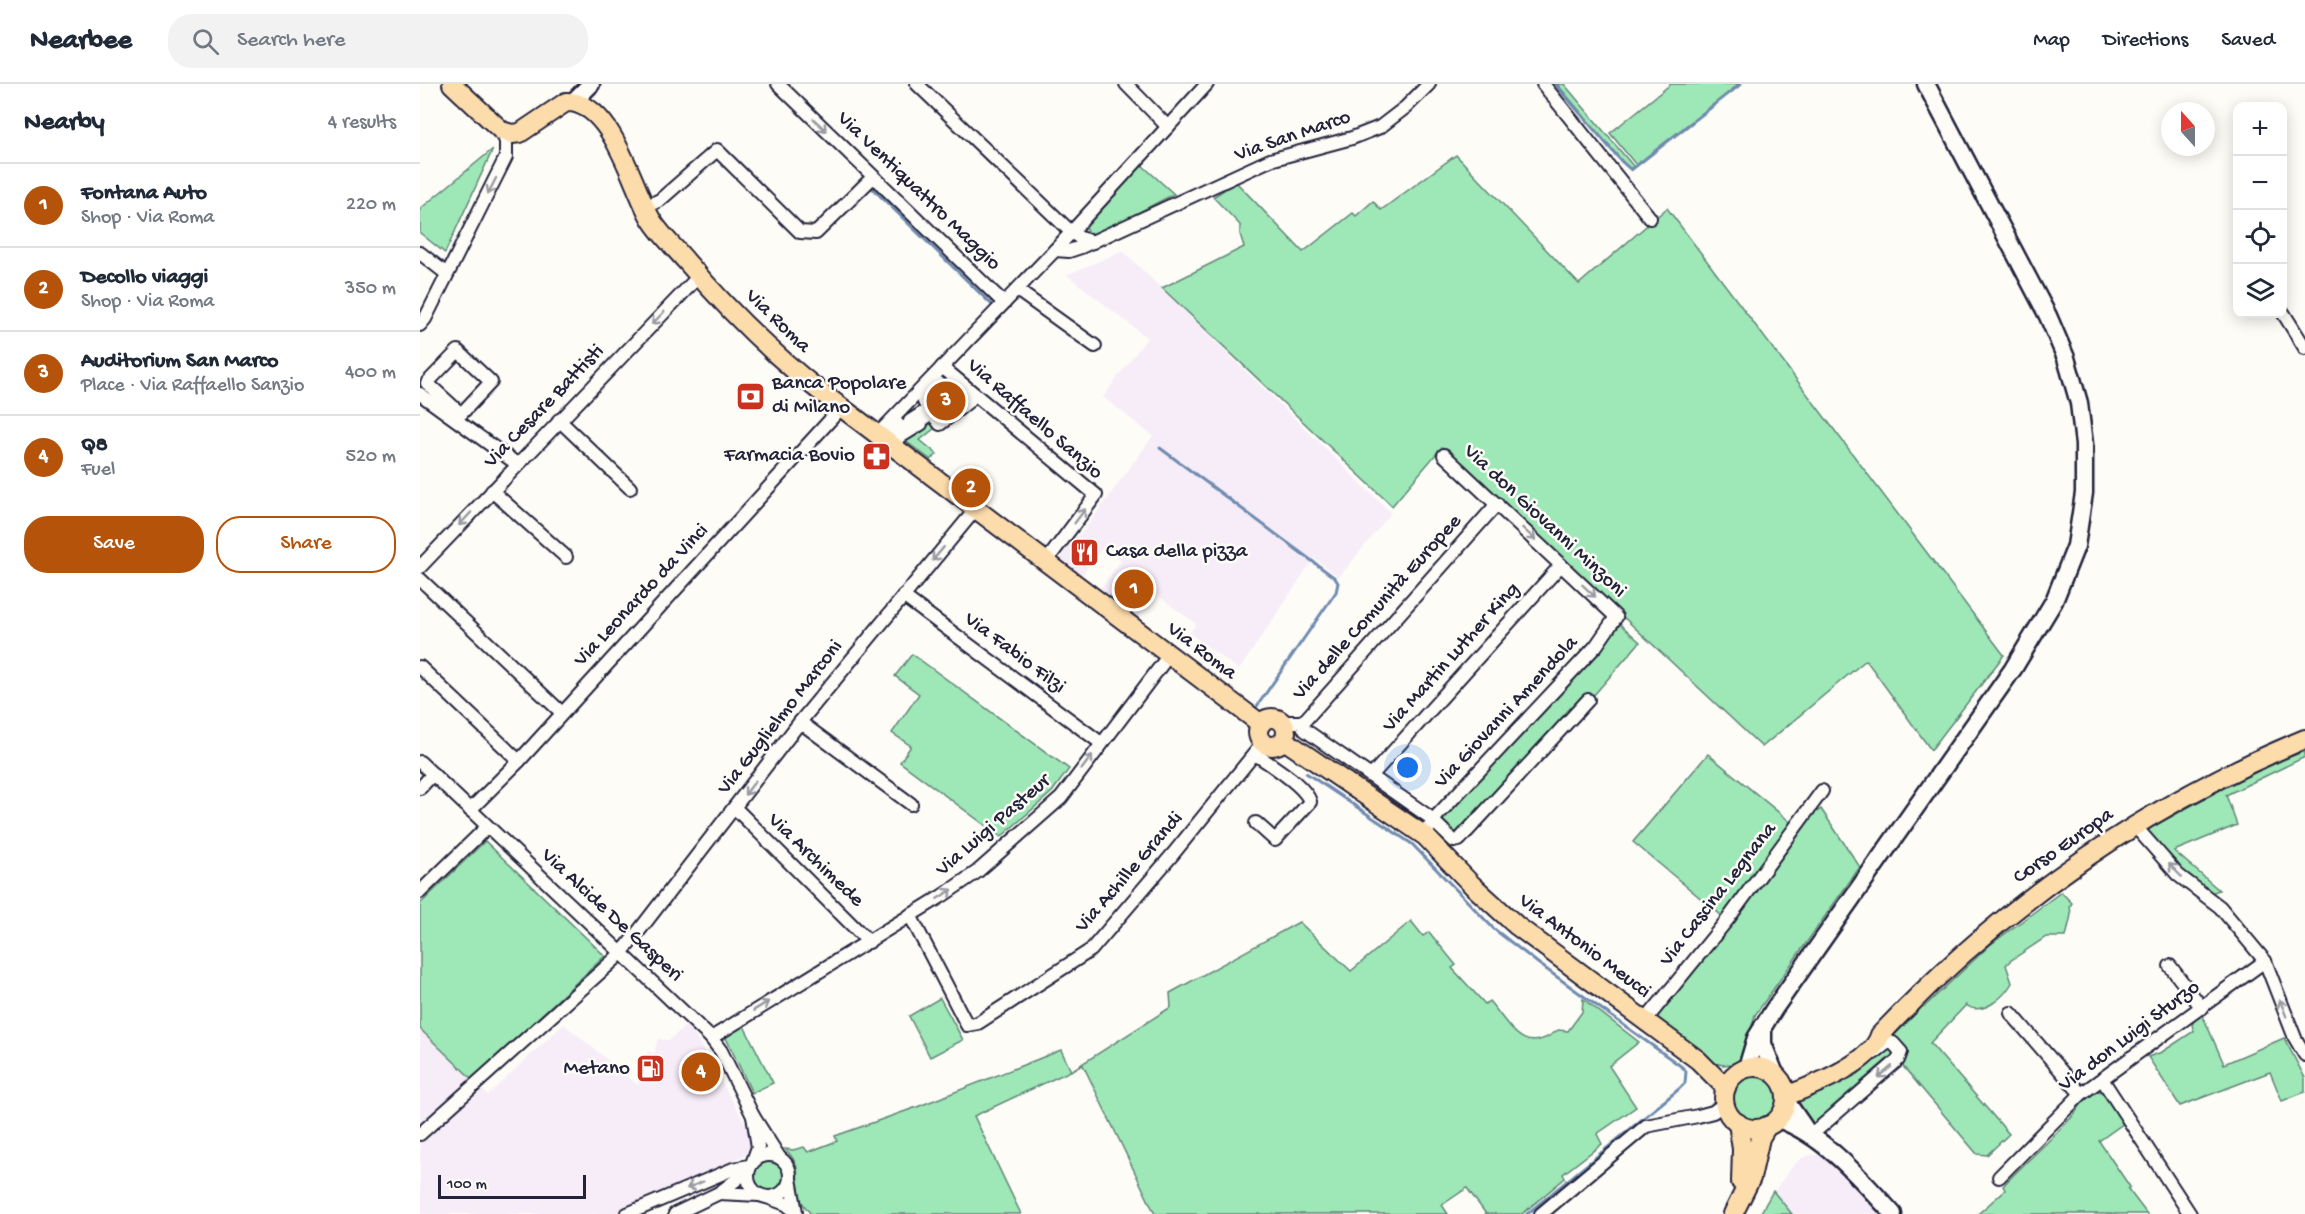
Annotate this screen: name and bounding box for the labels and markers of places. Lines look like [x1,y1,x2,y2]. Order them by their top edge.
place label: Banca Popolare di Milano [771,372,908,421]
pin: 3 [926,378,966,424]
bank icon: Banca Popolare di Milano [735,380,767,412]
pharmacy icon: Farmacia Bovio [860,440,892,472]
place label: Farmacia Bovio [723,444,855,469]
pin: 2 [952,466,990,510]
restaurant icon: Casa della pizza [1069,536,1101,568]
place label: Casa della pizza [1106,540,1249,565]
pin: 1 [1114,566,1154,612]
pin: 4 [682,1050,720,1094]
fuel station icon: Metano [635,1053,667,1085]
place label: Metano [563,1057,630,1082]

